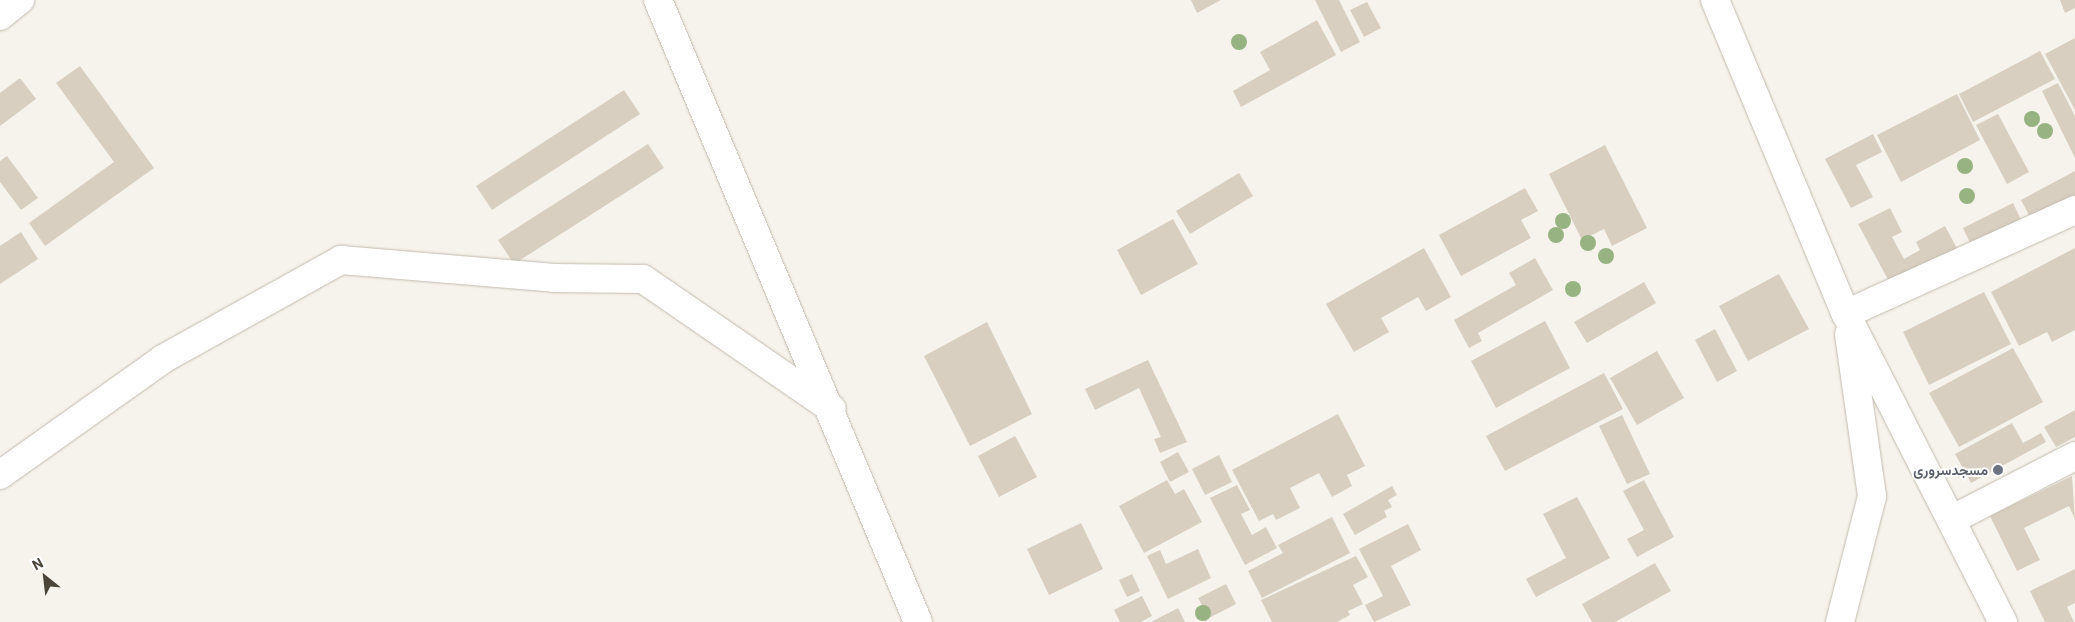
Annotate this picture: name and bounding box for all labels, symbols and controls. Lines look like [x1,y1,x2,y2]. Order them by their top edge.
place label: مسجدسروری [1913,462,1988,478]
marker: مسجدسروری [1992,464,2004,476]
north arrow [20,552,70,602]
text: N [30,554,46,573]

